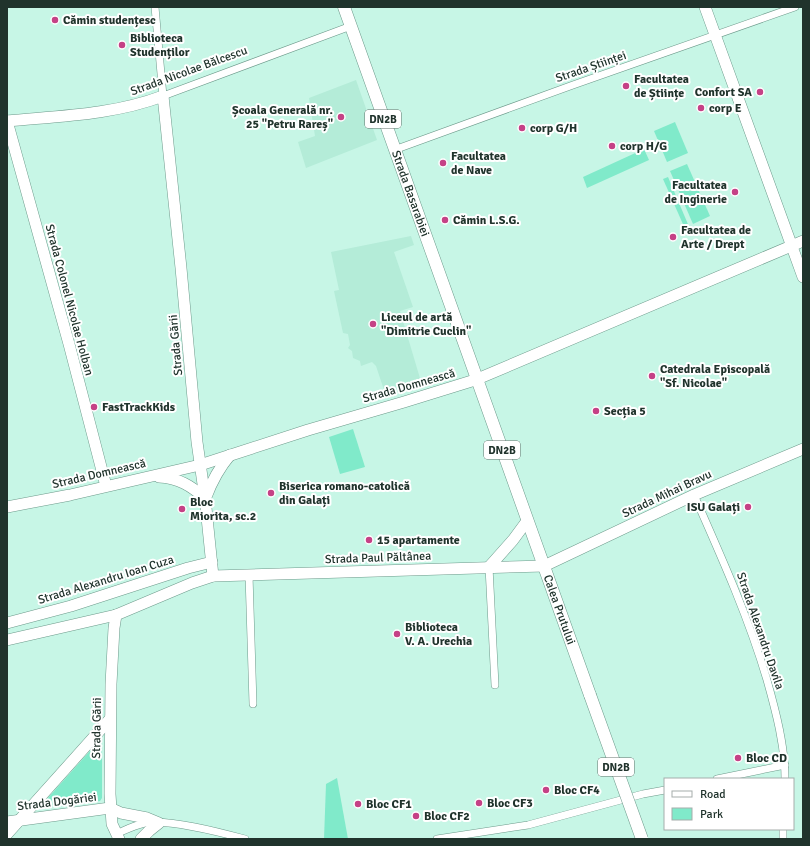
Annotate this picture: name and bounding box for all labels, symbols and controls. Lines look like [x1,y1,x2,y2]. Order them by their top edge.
place label: Cămin studențesc [63,13,156,28]
marker: Cămin studențesc [50,15,60,25]
place label: Biblioteca Studenților [130,31,190,60]
marker: Biblioteca Studenților [117,40,127,50]
street label: Strada Nicolae Bălcescu [128,43,250,99]
street label: Strada Științei [554,48,628,86]
place label: Facultatea de Științe [634,72,689,101]
marker: Facultatea de Științe [621,81,631,91]
place label: Confort SA [695,85,752,100]
marker: Confort SA [755,87,765,97]
place label: corp E [709,101,742,116]
place label: Școala Generală nr. 25 "Petru Rareș" [232,103,333,132]
marker: corp E [696,103,706,113]
road number: DN2B [365,110,401,128]
marker: Școala Generală nr. 25 "Petru Rareș" [336,112,346,122]
place label: corp G/H [530,121,577,136]
marker: corp G/H [517,123,527,133]
place label: corp H/G [620,139,667,154]
marker: corp H/G [607,141,617,151]
street label: Strada Basarabiei [388,148,433,239]
place label: Facultatea de Nave [451,149,506,178]
marker: Facultatea de Nave [438,158,448,168]
place label: Facultatea de Inginerie [665,178,727,207]
marker: Facultatea de Inginerie [730,187,740,197]
place label: Cămin L.S.G. [453,213,520,228]
marker: Cămin L.S.G. [440,215,450,225]
street label: Strada Colonel Nicolae Holban [42,223,96,377]
place label: Facultatea de Arte / Drept [681,223,751,252]
marker: Facultatea de Arte / Drept [668,232,678,242]
place label: Liceul de artă "Dimitrie Cuclin" [381,310,471,339]
street label: Strada Gării [166,314,186,376]
marker: Liceul de artă "Dimitrie Cuclin" [368,319,378,329]
place label: Catedrala Episcopală "Sf. Nicolae" [660,362,770,391]
street label: Strada Domnească [361,366,457,406]
marker: Catedrala Episcopală "Sf. Nicolae" [647,371,657,381]
place label: FastTrackKids [102,400,176,415]
marker: FastTrackKids [89,402,99,412]
place label: Secția 5 [604,404,646,419]
marker: Secția 5 [591,406,601,416]
road number: DN2B [484,441,520,459]
street label: Strada Domnească [51,456,147,492]
street label: Strada Mihai Bravu [620,467,714,521]
place label: Biserica romano-catolică din Galați [279,479,410,508]
marker: Biserica romano-catolică din Galați [266,488,276,498]
place label: Bloc Miorita, sc.2 [190,495,256,524]
place label: ISU Galați [687,500,740,515]
marker: ISU Galați [743,502,753,512]
marker: Bloc Miorita, sc.2 [177,504,187,514]
place label: 15 apartamente [377,533,460,548]
marker: 15 apartamente [364,535,374,545]
street label: Strada Paul Păltânea [324,549,432,567]
street label: Strada Alexandru Ioan Cuza [36,552,176,608]
street label: Strada Alexandru Davila [733,571,787,691]
street label: Calea Prutului [540,573,579,647]
place label: Biblioteca V. A. Urechia [405,620,472,649]
marker: Biblioteca V. A. Urechia [392,629,402,639]
street label: Strada Gării [89,697,105,759]
place label: Bloc CD [746,751,787,766]
marker: Bloc CD [733,753,743,763]
road number: DN2B [598,758,634,776]
legend [664,778,794,830]
place label: Bloc CF4 [554,783,600,798]
marker: Bloc CF4 [541,785,551,795]
text: Road [700,787,726,802]
street label: Strada Dogăriei [16,790,98,814]
place label: Bloc CF3 [487,796,533,811]
place label: Bloc CF1 [366,797,412,812]
marker: Bloc CF3 [474,798,484,808]
marker: Bloc CF1 [353,799,363,809]
text: Park [700,807,723,822]
place label: Bloc CF2 [424,809,470,824]
marker: Bloc CF2 [411,811,421,821]

